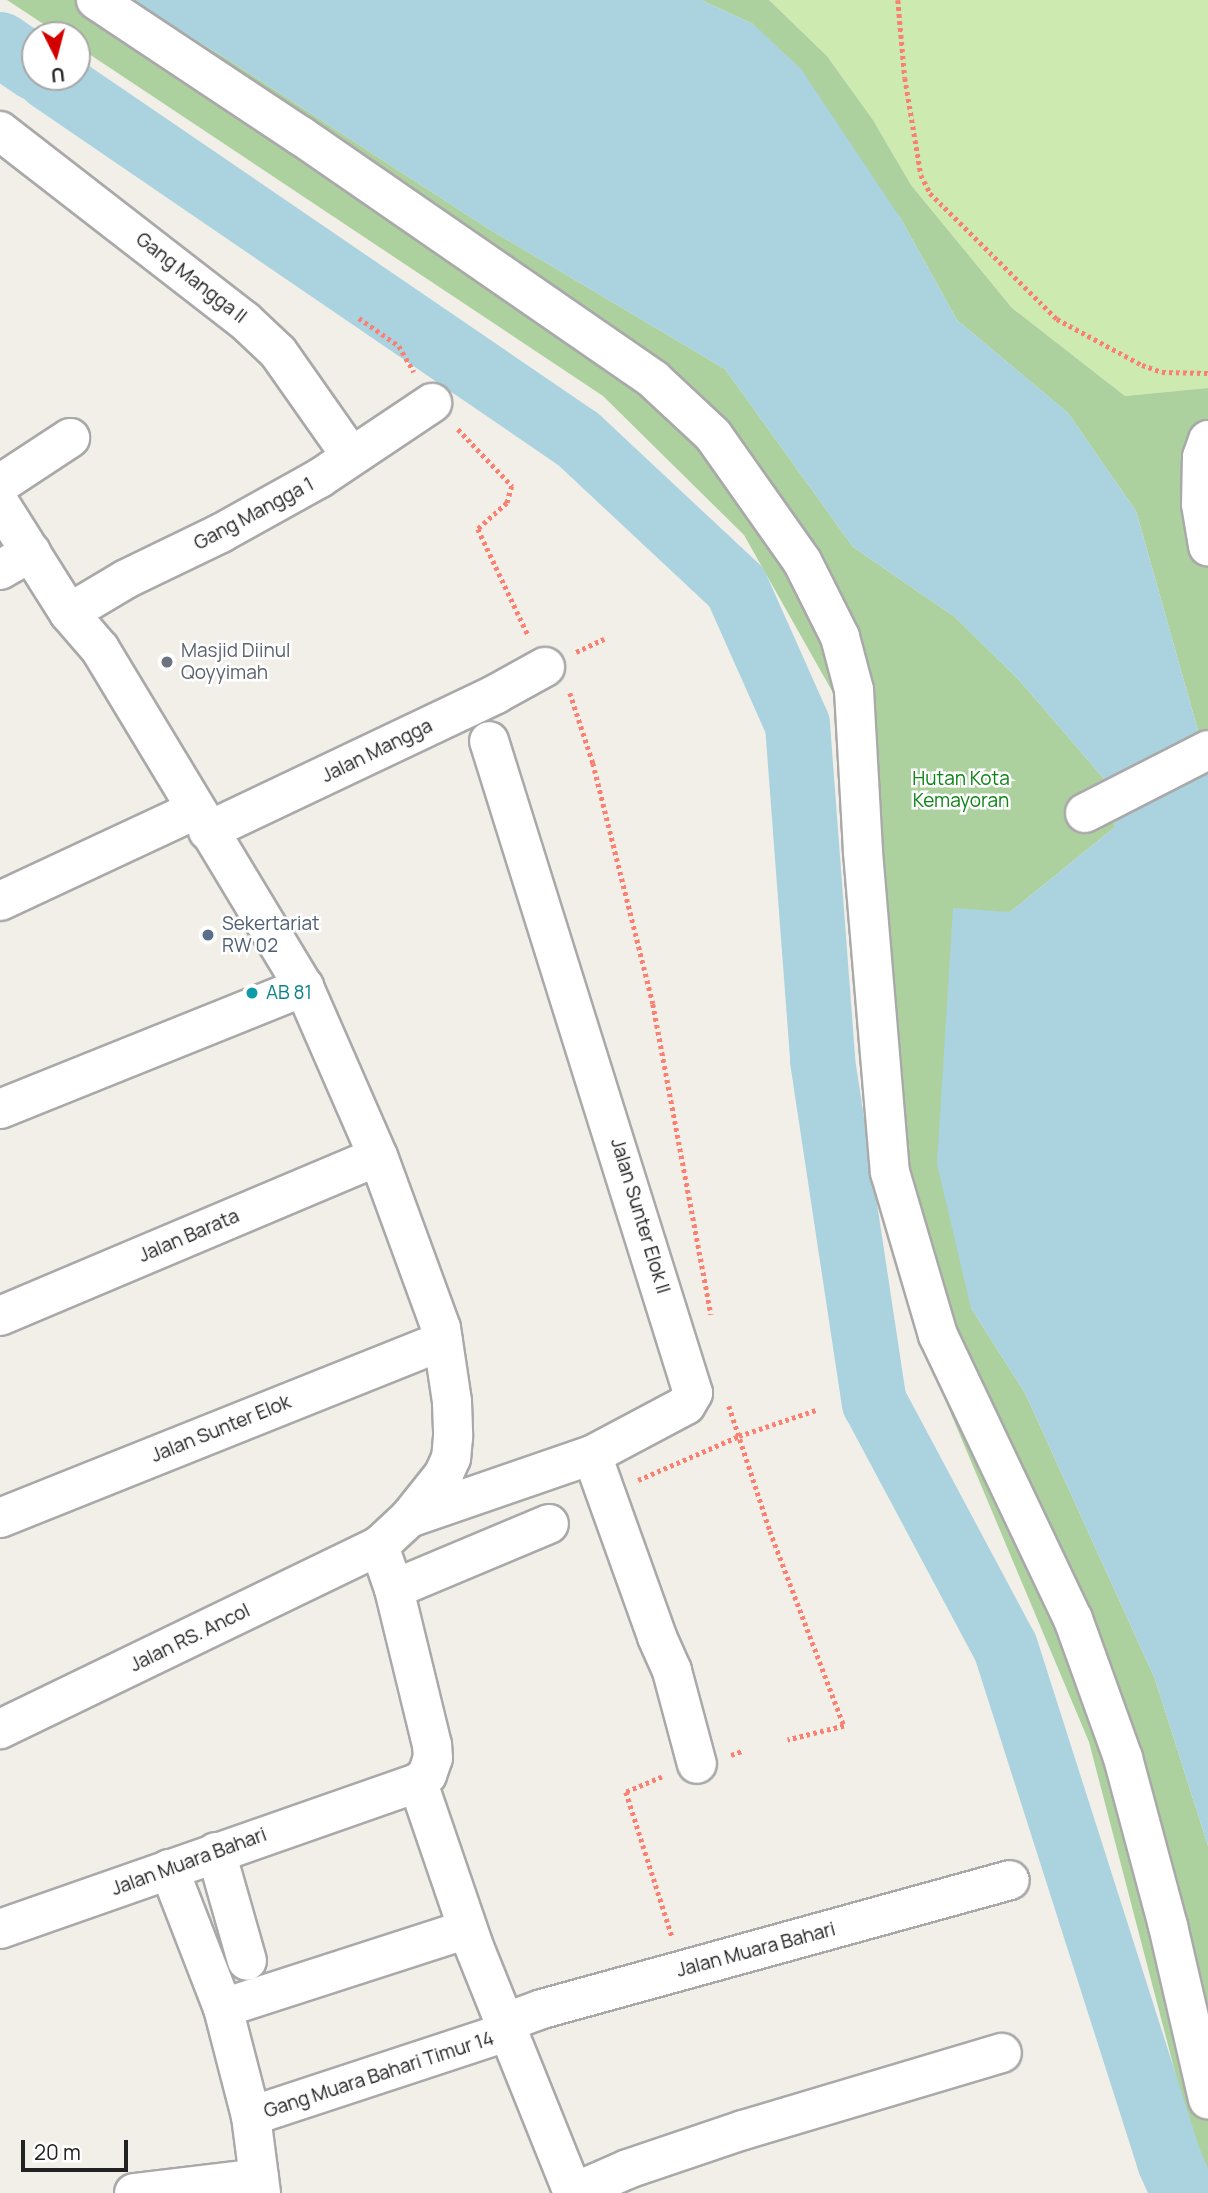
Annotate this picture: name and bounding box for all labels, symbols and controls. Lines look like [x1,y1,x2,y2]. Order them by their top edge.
north arrow [21,21,91,91]
text: U [50,61,66,89]
street label: Gang Mangga II [131,228,251,328]
street label: Gang Mangga 1 [190,473,318,555]
place label: Masjid Diinul Qoyyimah [181,640,290,684]
marker: Masjid Diinul Qoyyimah [159,654,175,670]
street label: Jalan Mangga [318,714,436,788]
park label: Hutan Kota Kemayoran [912,768,1010,812]
place label: Sekertariat RW 02 [222,913,320,957]
marker: Sekertariat RW 02 [200,927,216,943]
place label: AB 81 [266,982,312,1004]
marker: AB 81 [244,985,260,1001]
street label: Jalan Sunter Elok II [606,1136,674,1296]
street label: Jalan Barata [135,1205,243,1267]
street label: Jalan Sunter Elok [148,1391,294,1467]
street label: Jalan RS. Ancol [126,1599,254,1677]
street label: Jalan Muara Bahari [108,1823,270,1901]
street label: Jalan Muara Bahari [674,1918,838,1982]
street label: Gang Muara Bahari Timur 14 [261,2027,497,2123]
scale bar [24,2126,131,2170]
text: 20 m [34,2138,81,2166]

